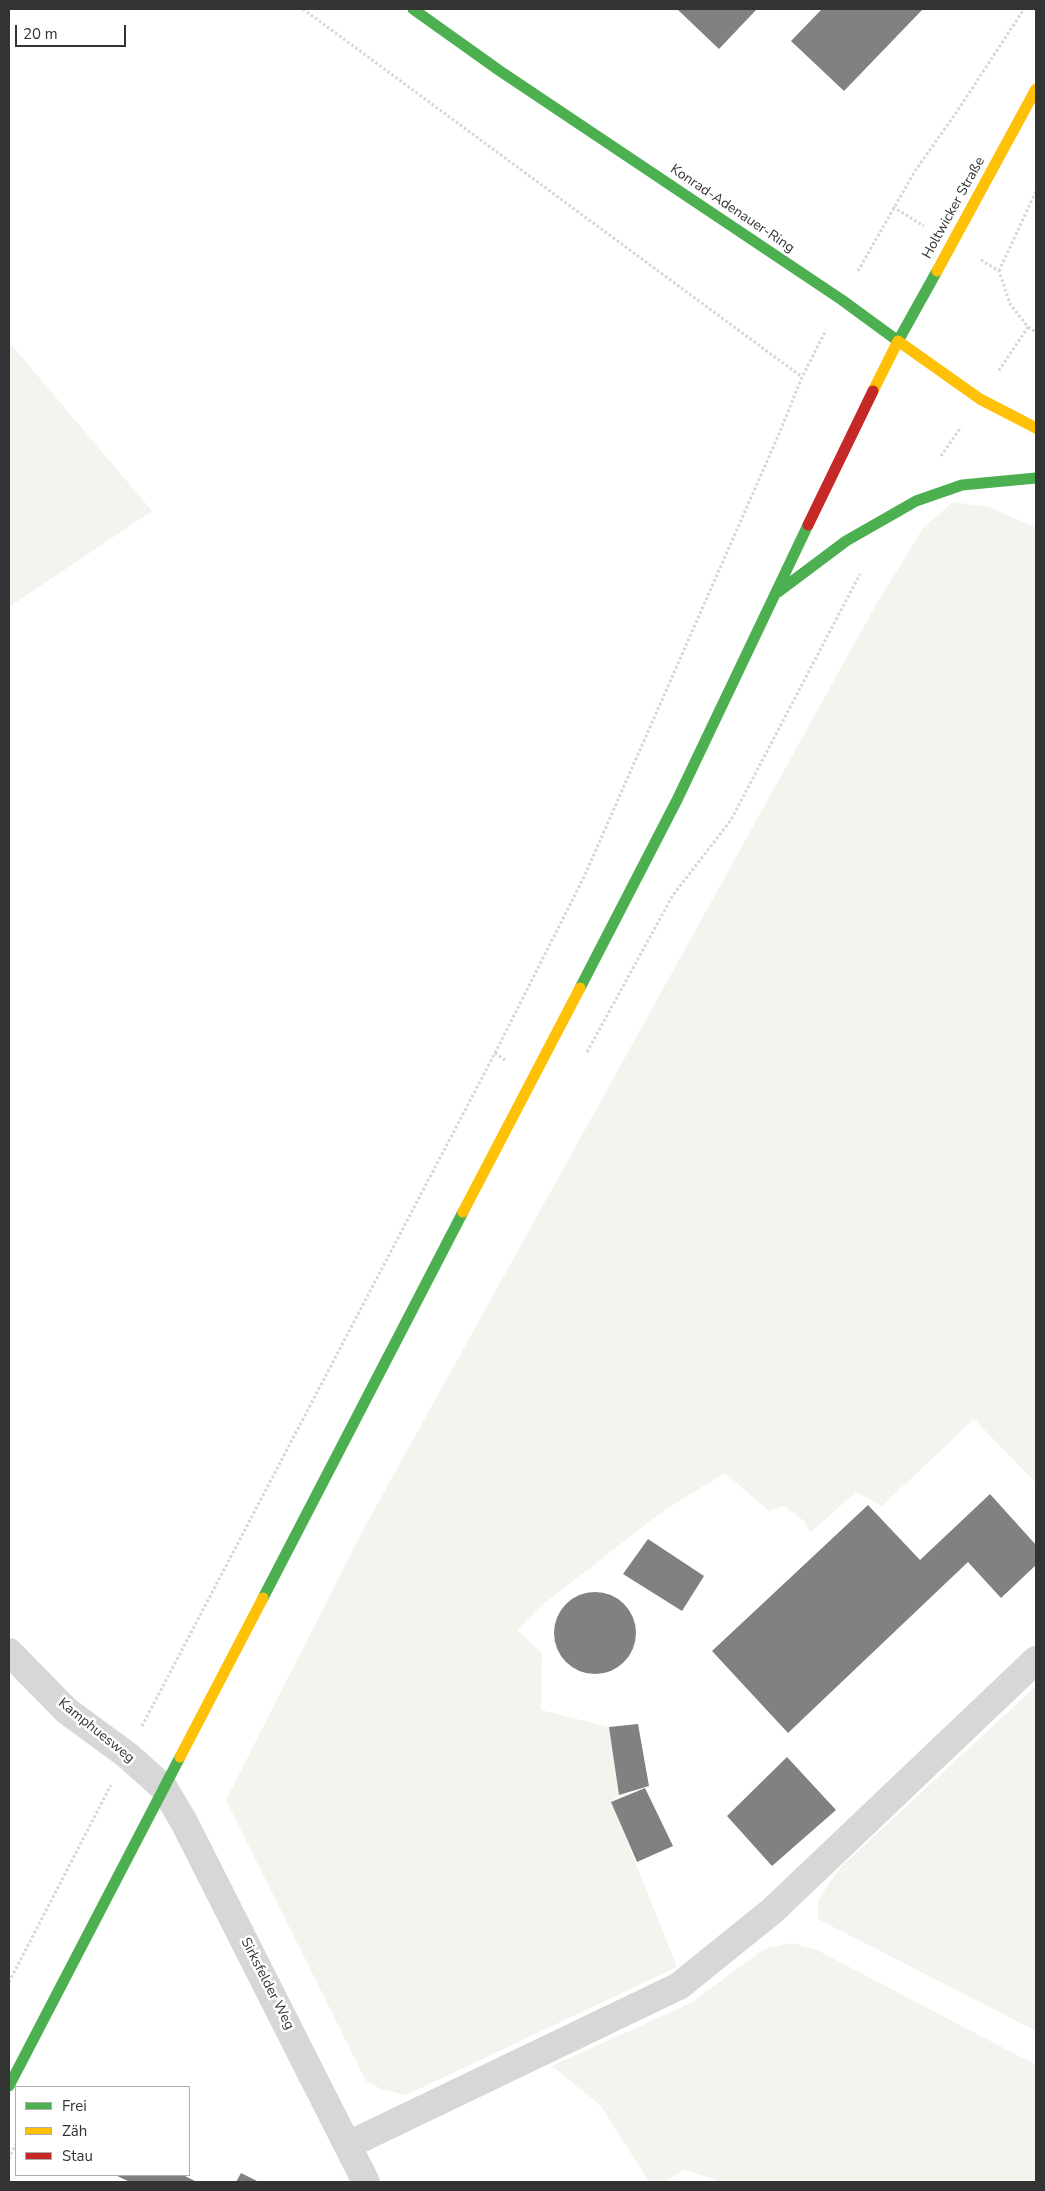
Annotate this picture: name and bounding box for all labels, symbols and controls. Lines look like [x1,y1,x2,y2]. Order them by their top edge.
scale bar [18,15,129,47]
text: 20 m [23,24,58,44]
street label: Holtwicker Straße [919,154,989,262]
street label: Konrad-Adenauer-Ring [667,161,797,257]
street label: Kamphuesweg [54,1695,138,1767]
street label: Sirksfelder Weg [237,1935,297,2033]
legend [15,2086,190,2176]
text: Frei [62,2096,87,2116]
text: Zäh [62,2121,87,2141]
text: Stau [62,2146,93,2166]

